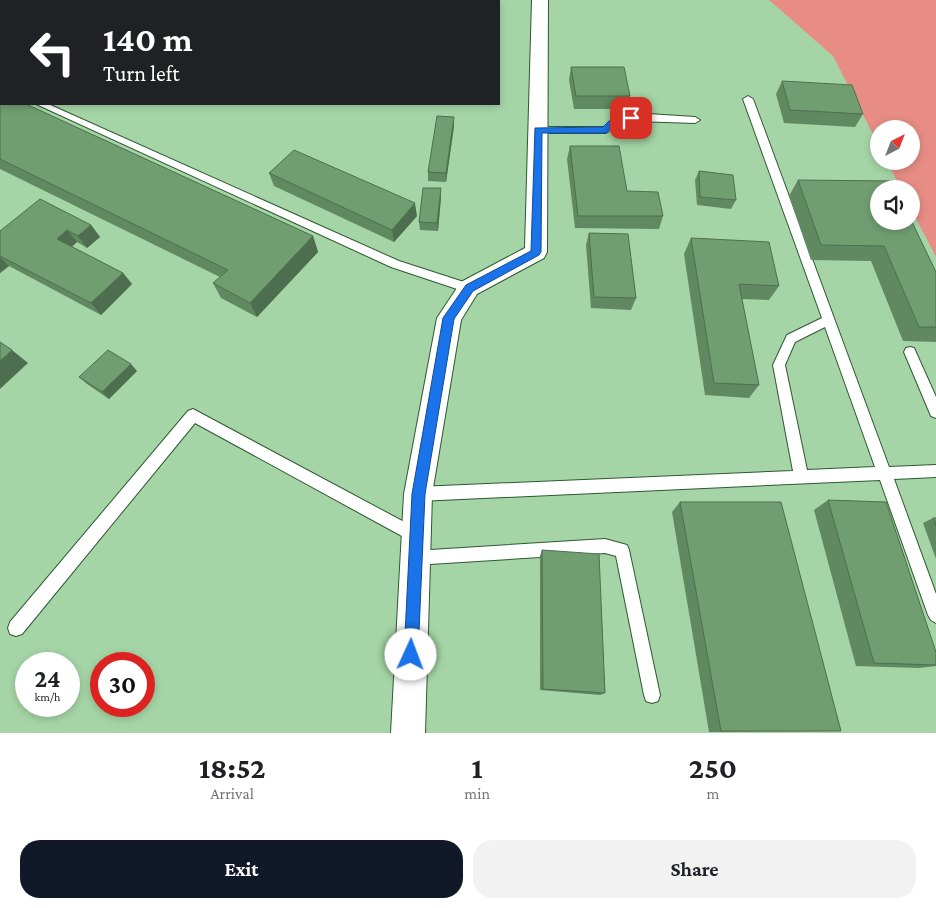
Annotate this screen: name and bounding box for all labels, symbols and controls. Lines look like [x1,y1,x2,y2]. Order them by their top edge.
icon: left [20,20,85,85]
text: 140 m [103,20,193,59]
text: Turn left [103,61,180,86]
pin [610,97,652,139]
icon: arrive [617,104,645,132]
north arrow [870,120,920,170]
map controls [870,120,920,230]
button: sound [870,180,920,230]
position arrow [384,628,436,680]
speed limit sign: 30 [90,652,155,717]
text: 24 [34,665,61,692]
text: km/h [35,690,60,704]
text: 18:52 [199,751,265,784]
text: 1 [472,751,483,784]
text: 250 [689,751,737,784]
text: Arrival [210,785,254,802]
text: min [464,785,490,802]
text: m [707,785,719,802]
button: Exit [20,840,463,898]
button: Share [473,840,916,898]

